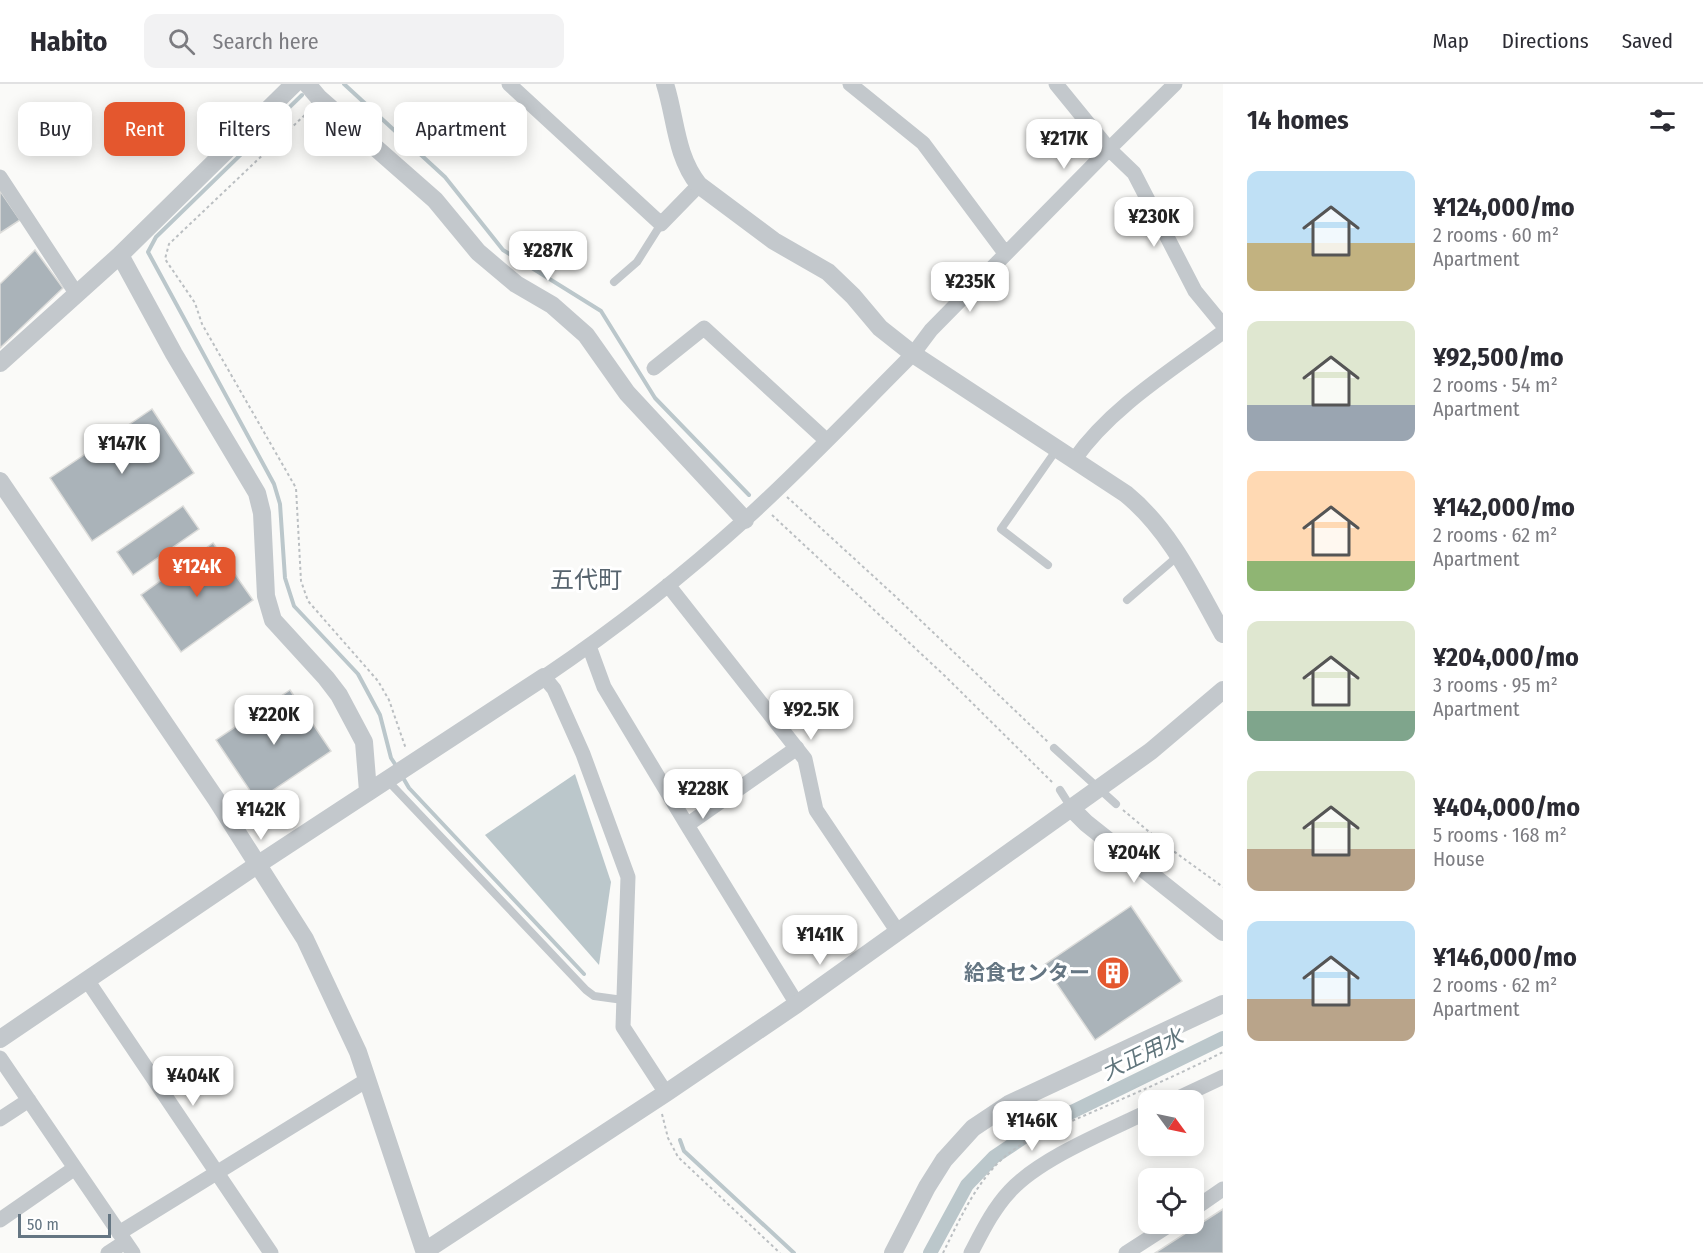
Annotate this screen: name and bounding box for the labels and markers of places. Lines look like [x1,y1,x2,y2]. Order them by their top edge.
pin: ¥217K [1022,119,1106,170]
pin: ¥230K [1112,197,1196,248]
pin: ¥287K [506,231,590,282]
pin: ¥235K [928,262,1012,313]
pin: ¥147K [80,424,164,475]
pin: ¥124K [155,547,239,598]
pin: ¥92.5K [762,690,860,741]
pin: ¥220K [232,695,316,746]
pin: ¥228K [661,769,745,820]
pin: ¥142K [219,790,303,841]
pin: ¥204K [1092,833,1176,884]
pin: ¥141K [778,915,862,966]
building icon: 給食センター [1095,955,1131,991]
place label: 給食センター [964,960,1090,986]
pin: ¥404K [151,1056,235,1107]
pin: ¥146K [990,1101,1074,1152]

